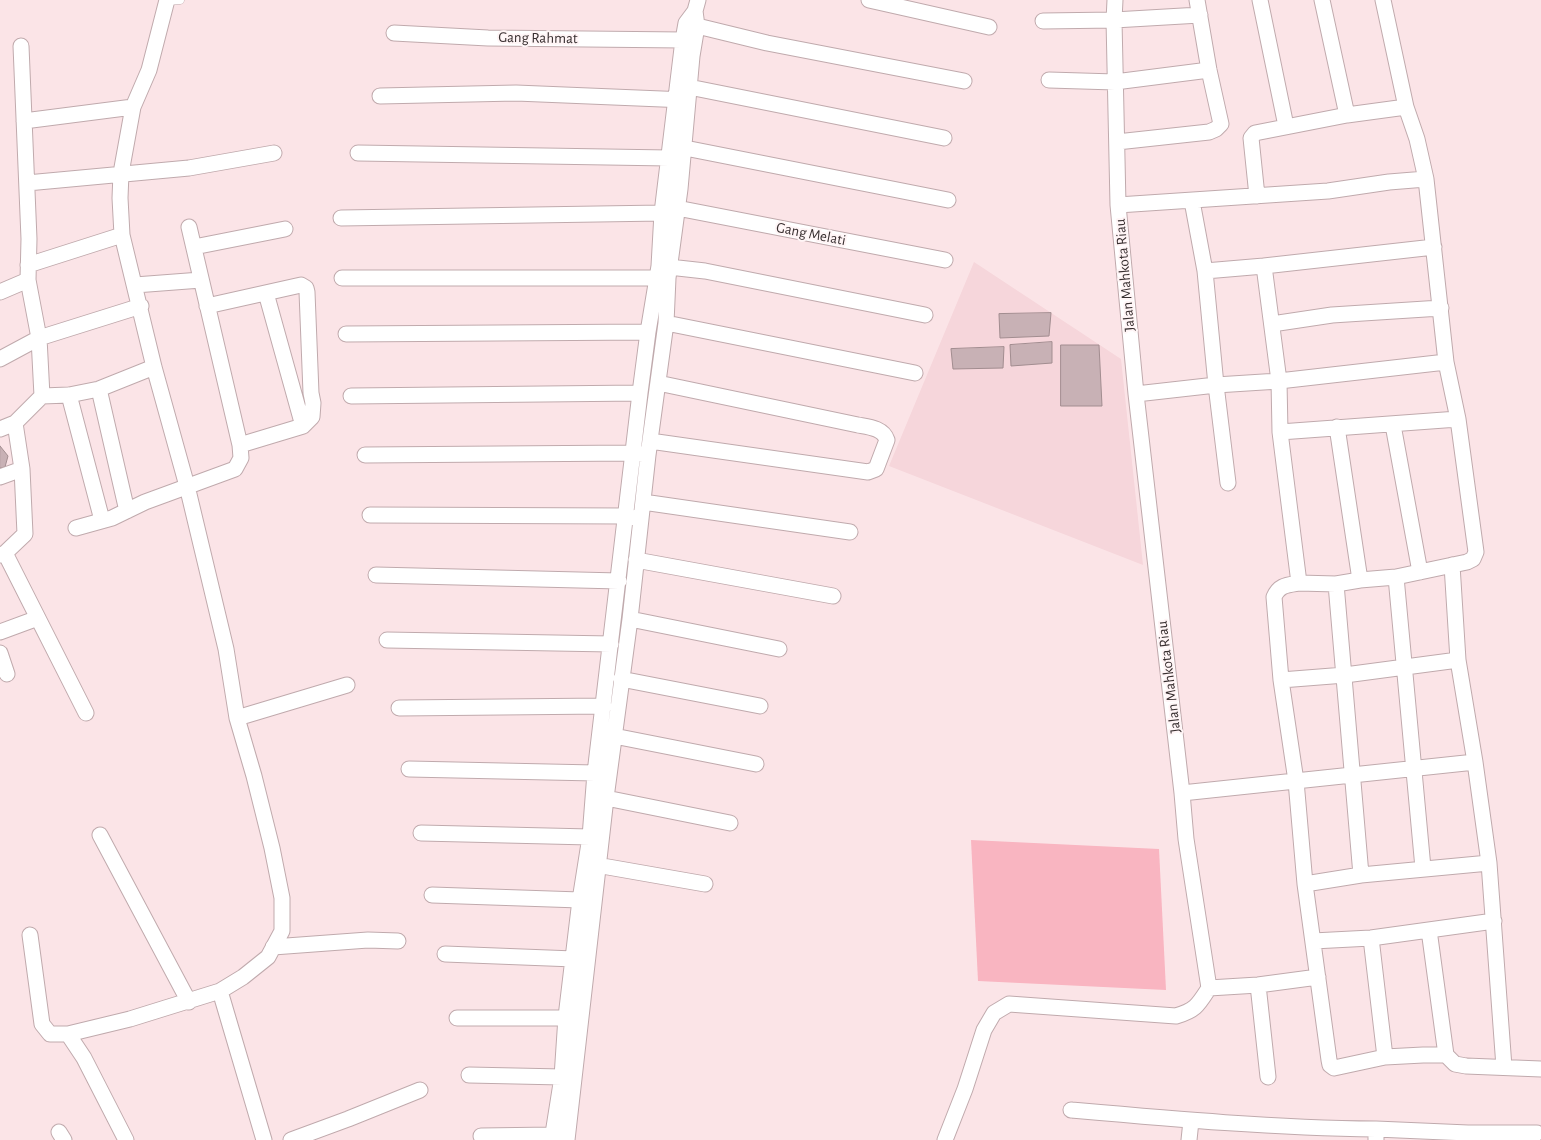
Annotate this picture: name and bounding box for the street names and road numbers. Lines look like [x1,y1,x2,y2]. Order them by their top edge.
street label: Gang Rahmat [498,28,578,48]
street label: Gang Melati [775,218,847,250]
street label: Jalan Mahkota Riau [1111,218,1139,332]
street label: Jalan Mahkota Riau [1153,620,1185,734]

